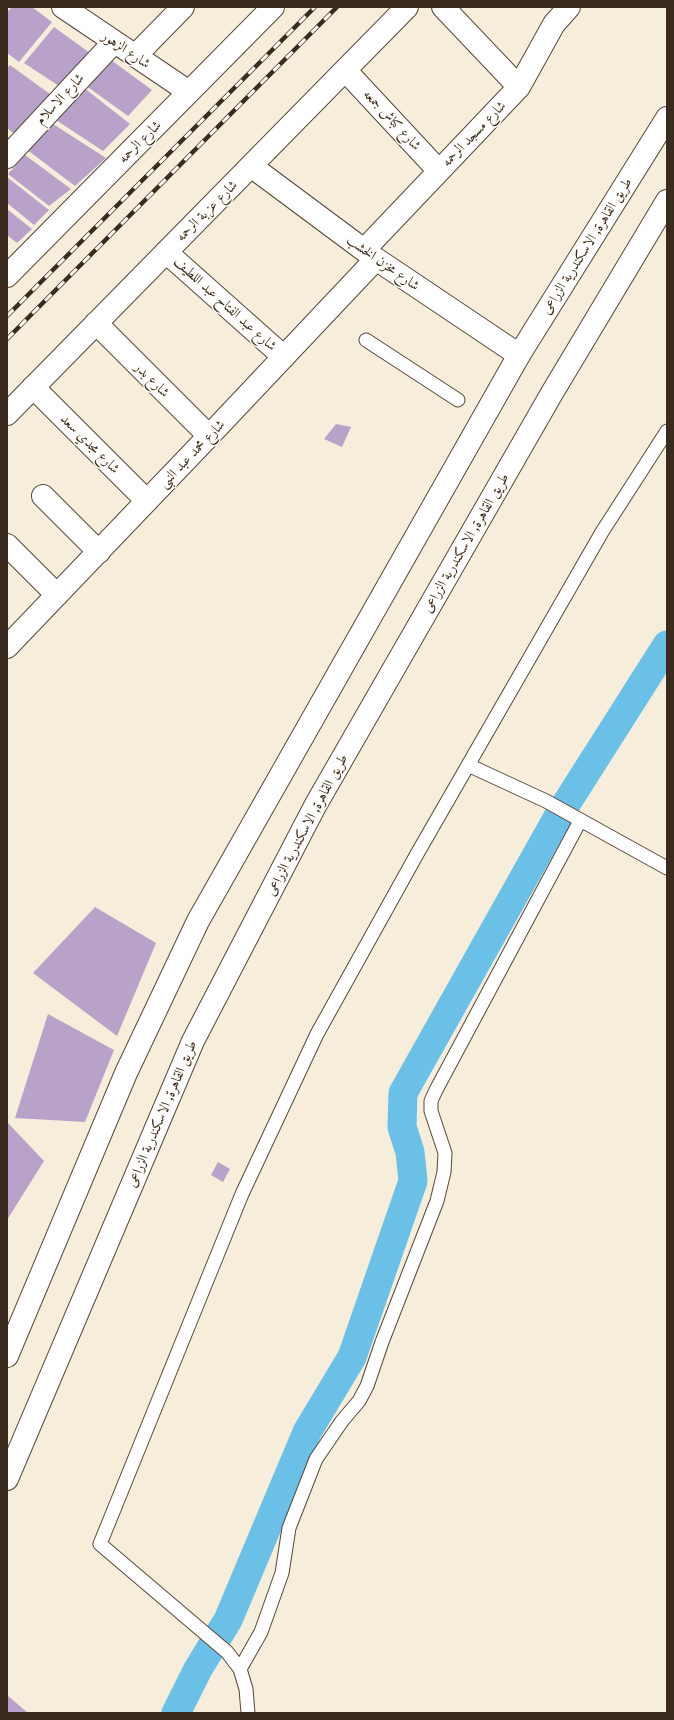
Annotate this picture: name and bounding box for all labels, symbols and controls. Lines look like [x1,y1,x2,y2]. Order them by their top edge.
street label: شارع الزهور [99,28,153,72]
street label: شارع الاسلام [32,70,88,128]
street label: شارع كباش جمعه [359,86,425,154]
street label: شارع مسجد الرحمه [438,98,510,170]
street label: شارع الرحمه [115,117,165,167]
street label: طريق القاهرة, الاسكندرية الزراعى [538,175,636,317]
street label: شارع عزبة الرحمه [173,177,241,245]
street label: شارع مخزن الخشب [343,232,423,294]
street label: شارع عبد الفتاح عبد اللطيف [170,253,280,355]
street label: شارع بدر [131,359,173,401]
street label: شارع مجدي سعد [57,411,123,477]
street label: شارع محمد عبد النبى [155,416,229,492]
street label: طريق القاهرة, الاسكندرية الزراعى [419,470,513,616]
street label: طريق القاهرة, الاسكندرية الزراعى [262,751,352,899]
street label: طريق القاهرة, الاسكندرية الزراعى [123,1038,201,1190]

